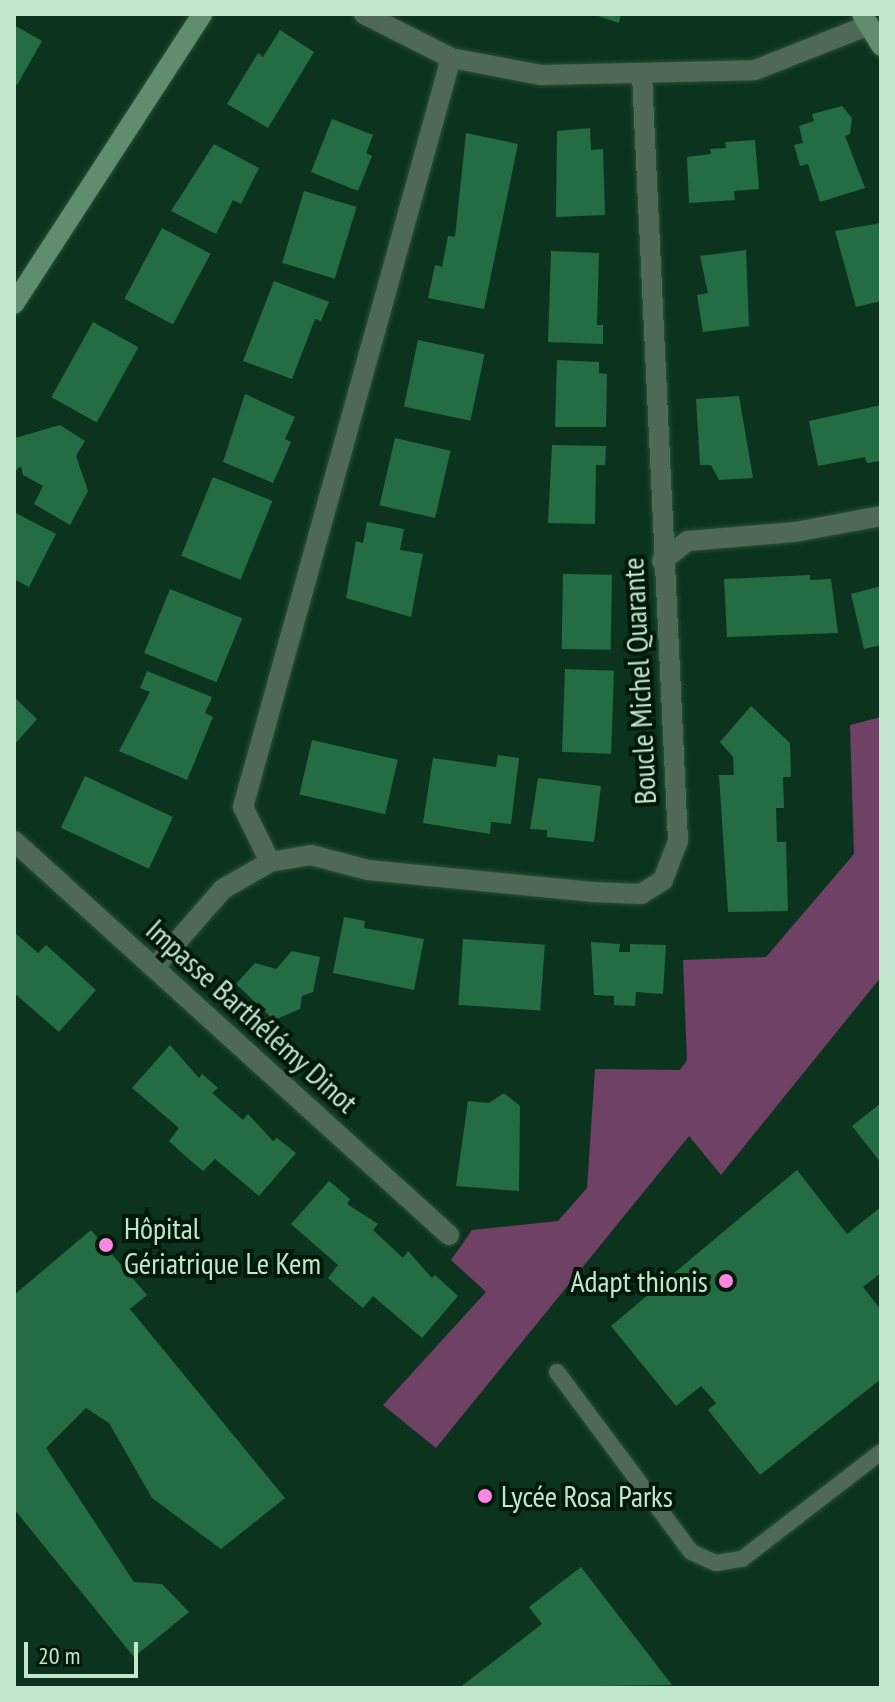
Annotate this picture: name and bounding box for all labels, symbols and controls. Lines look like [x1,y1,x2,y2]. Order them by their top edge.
street label: Boucle Michel Quarante [615,557,663,805]
street label: Impasse Barthélémy Dinot [139,911,365,1121]
place label: Hôpital Gériatrique Le Kem [124,1210,321,1280]
marker: Hôpital Gériatrique Le Kem [95,1234,117,1256]
place label: Adapt thionis [570,1263,708,1299]
marker: Adapt thionis [715,1270,737,1292]
place label: Lycée Rosa Parks [501,1478,673,1514]
marker: Lycée Rosa Parks [476,1487,494,1505]
scale bar [28,1626,142,1676]
text: 20 m [38,1640,80,1671]

